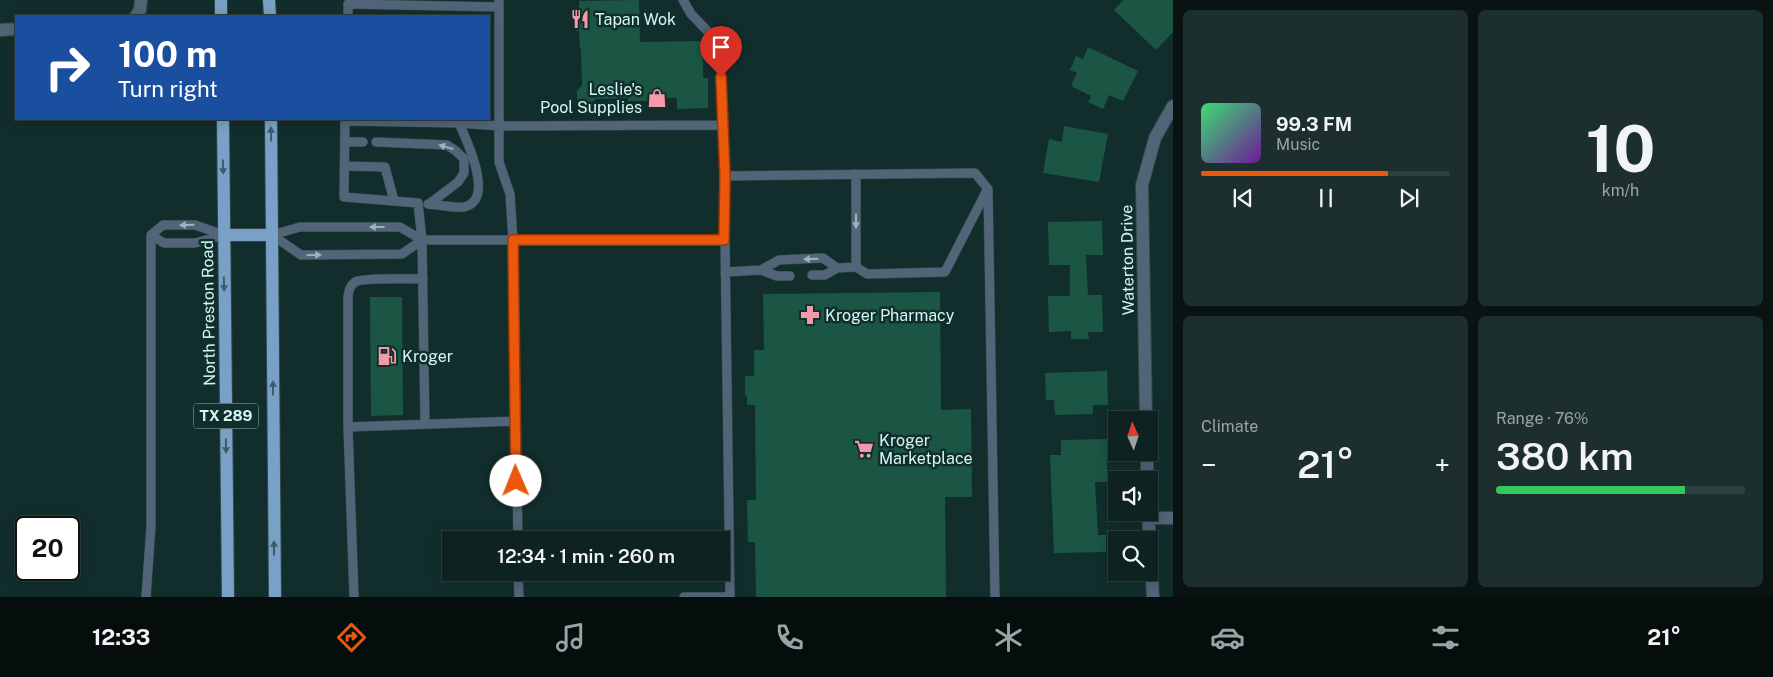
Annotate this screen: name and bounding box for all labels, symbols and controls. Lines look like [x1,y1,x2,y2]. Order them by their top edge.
restaurant icon: Tapan Wok [569,8,591,30]
place label: Tapan Wok [595,10,676,29]
pin [700,26,742,77]
icon: arrive [707,33,735,61]
text: 100 m [118,34,217,75]
icon: right [35,35,100,100]
text: Turn right [118,76,218,102]
place label: Leslie's Pool Supplies [540,80,642,117]
shop icon: Leslie's Pool Supplies [646,87,668,109]
text: 10 [1586,110,1655,187]
text: 99.3 FM [1276,113,1352,135]
one-way arrow [267,125,275,141]
text: Music [1276,135,1320,154]
one-way arrow [438,143,453,151]
one-way arrow [219,160,227,176]
text: km/h [1602,181,1639,200]
icon: previous [1229,184,1257,212]
icon: pause [1312,184,1340,212]
icon: next [1395,184,1423,212]
street label: Waterton Drive [1117,205,1138,315]
one-way arrow [852,213,860,229]
one-way arrow [179,221,195,229]
one-way arrow [369,223,385,231]
street label: North Preston Road [198,240,219,386]
one-way arrow [306,251,322,259]
one-way arrow [803,255,819,263]
one-way arrow [221,276,229,292]
pharmacy icon: Kroger Pharmacy [799,304,821,326]
place label: Kroger Pharmacy [825,306,955,325]
fuel station icon: Kroger [376,345,398,367]
place label: Kroger [402,347,453,366]
one-way arrow [269,379,277,395]
road number: TX 289 [194,404,258,428]
text: Range · 76% [1496,409,1588,428]
north arrow [1108,411,1158,461]
map controls [1108,411,1158,581]
text: Climate [1201,417,1258,436]
place label: Kroger Marketplace [879,431,973,468]
text: 380 km [1496,434,1633,479]
supermarket icon: Kroger Marketplace [853,438,875,460]
one-way arrow [222,439,230,455]
text: 21° [1297,442,1354,487]
text: − [1201,448,1217,481]
text: + [1434,448,1450,481]
position arrow [489,454,541,506]
button: sound [1108,471,1158,521]
speed limit sign: 20 [15,516,80,581]
button: search [1108,531,1158,581]
one-way arrow [270,540,278,556]
text: 12:34 · 1 min · 260 m [497,545,675,567]
icon: directions [334,620,369,655]
icon: music [553,620,588,655]
icon: phone [772,620,807,655]
icon: climate [991,620,1026,655]
icon: car [1210,620,1245,655]
icon: filters [1428,620,1463,655]
text: 12:33 [92,624,150,650]
text: 21° [1647,624,1681,650]

